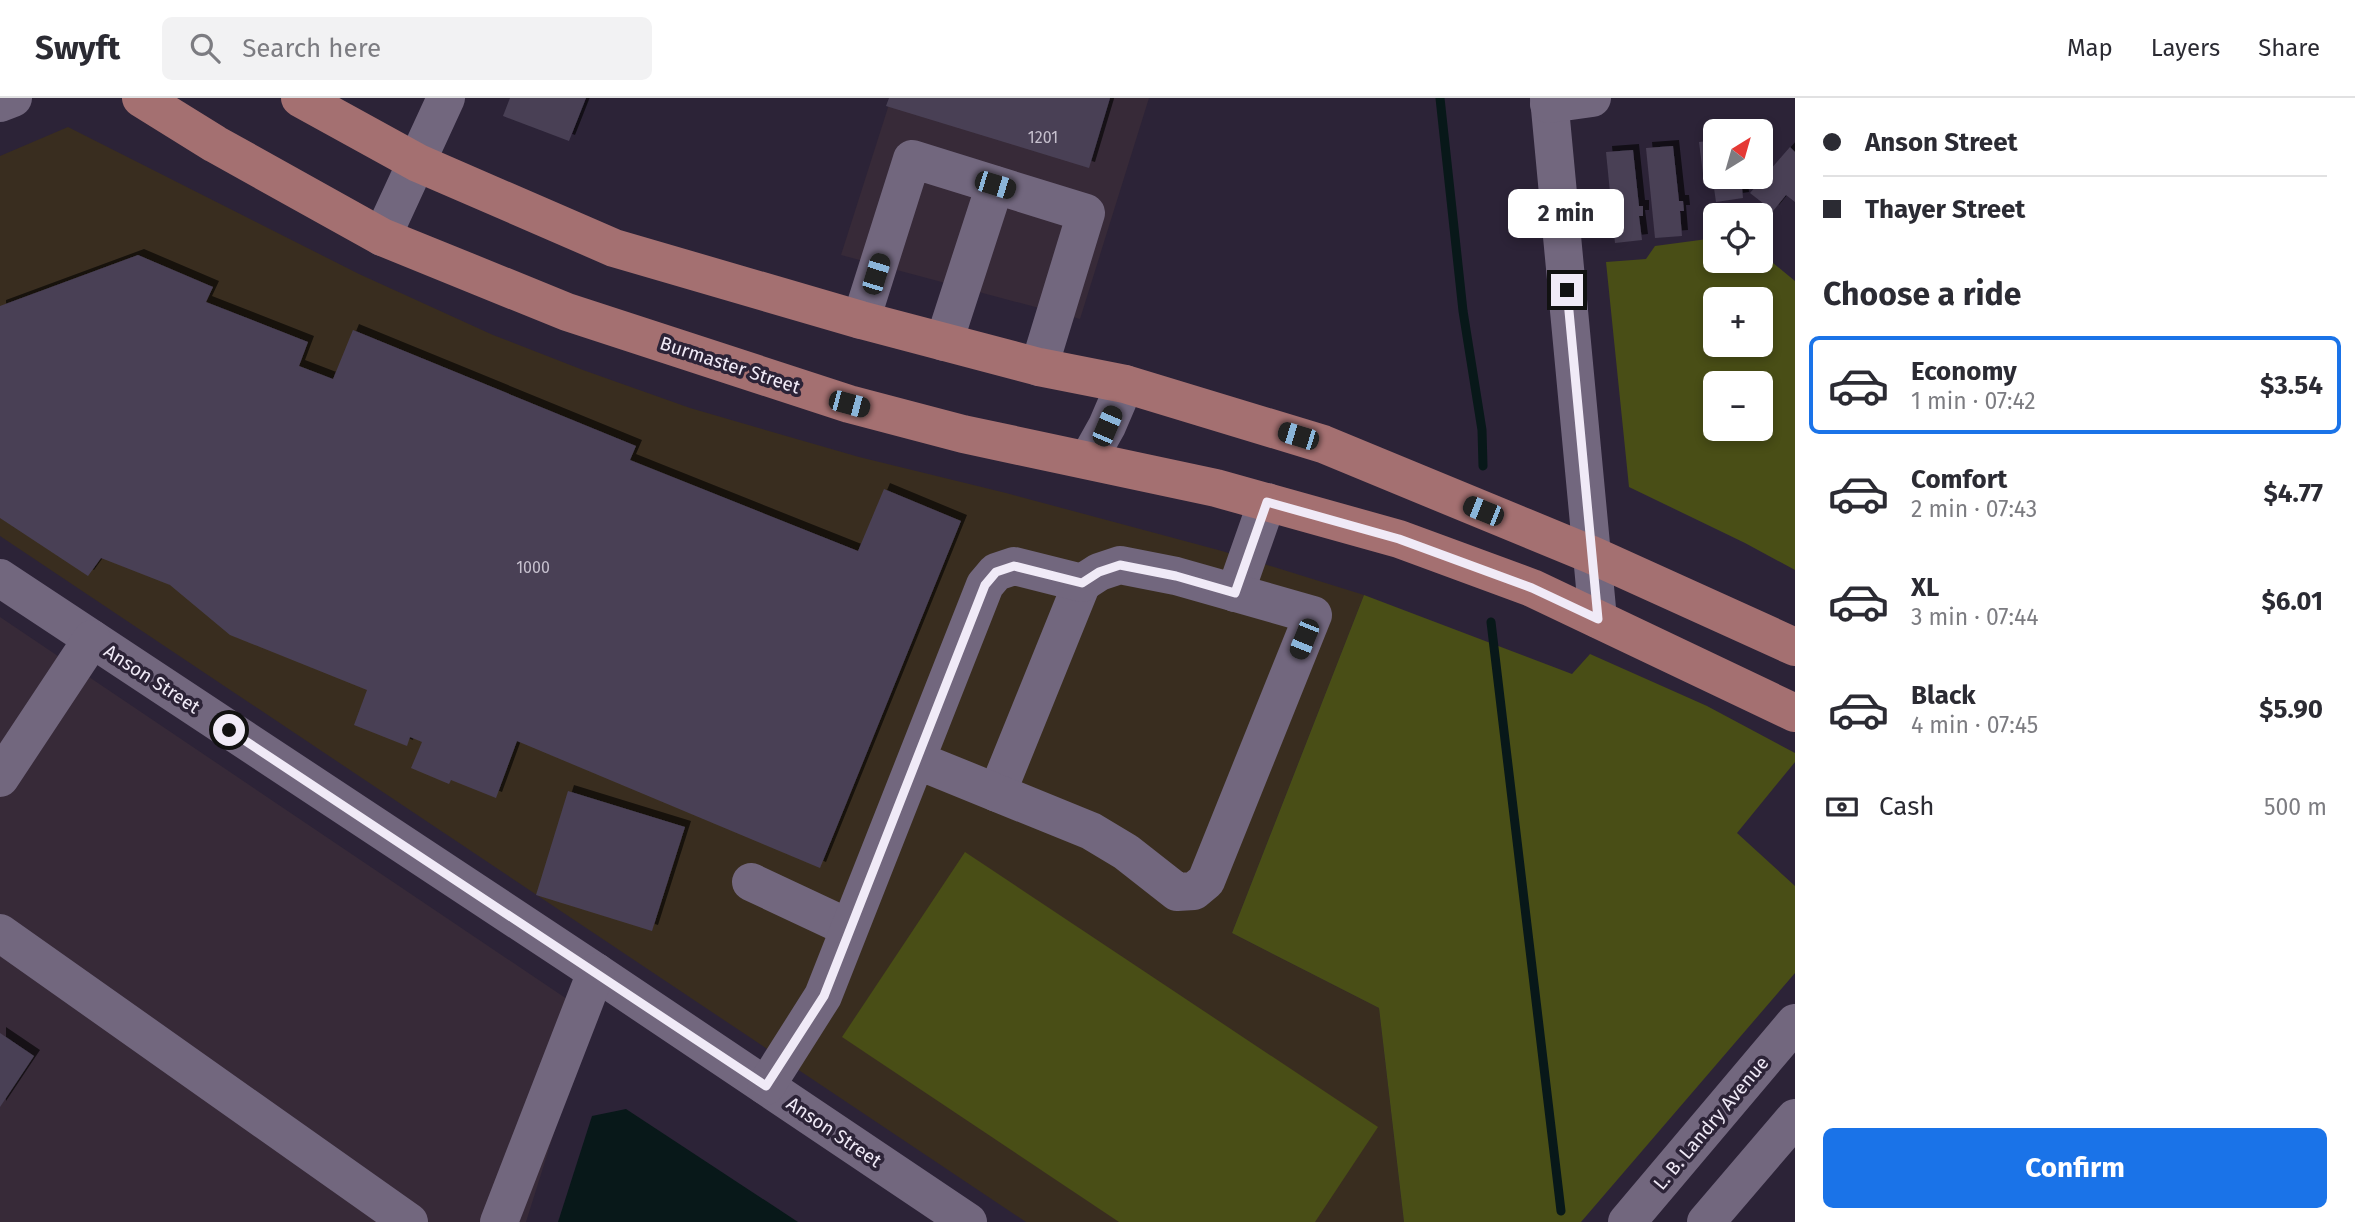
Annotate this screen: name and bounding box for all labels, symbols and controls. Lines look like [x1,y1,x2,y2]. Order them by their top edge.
search box [162,17,652,80]
text: Swyft [35,28,120,68]
icon: search [186,29,224,67]
text: Search here [242,33,381,64]
text: Map [2067,34,2113,62]
text: Layers [2151,34,2220,62]
text: Share [2258,34,2320,62]
north arrow [1703,119,1773,189]
map controls [1703,119,1773,441]
text: Anson Street [1865,127,2018,158]
house number: 1201 [1028,128,1058,147]
car [972,169,1019,201]
callout: 2 min [1509,188,1625,238]
text: Thayer Street [1865,194,2025,225]
text: 2 min [1538,199,1594,227]
button: locate [1703,203,1773,273]
car [860,251,893,297]
route end [1551,274,1583,306]
text: Choose a ride [1823,275,2021,313]
button: + [1703,287,1773,357]
street label: Burmaster Street [657,331,803,399]
icon: car [1827,354,1890,417]
text: Economy [1911,356,2017,387]
text: $3.54 [2260,370,2323,401]
button: − [1703,371,1773,441]
text: 1 min · 07:42 [1911,387,2036,415]
car [826,388,873,420]
car [1090,403,1125,449]
car [1275,420,1322,452]
icon: car [1827,462,1890,525]
text: Comfort [1911,464,2007,495]
text: $4.77 [2263,478,2323,509]
car [1460,493,1507,529]
text: 2 min · 07:43 [1911,495,2037,523]
house number: 1000 [516,558,550,577]
icon: car [1827,570,1890,633]
text: XL [1911,572,1939,603]
text: $6.01 [2261,586,2323,617]
text: 3 min · 07:44 [1911,603,2038,631]
car [1287,616,1322,662]
street label: Anson Street [100,639,204,719]
icon: car [1827,678,1890,741]
text: Black [1911,680,1976,711]
text: $5.90 [2259,694,2323,725]
text: 4 min · 07:45 [1911,711,2038,739]
route start [213,714,245,746]
icon: cash [1823,788,1861,826]
text: Cash [1879,791,1935,822]
text: 500 m [2264,793,2327,821]
street label: L. B. Landry Avenue [1648,1052,1774,1194]
street label: Anson Street [782,1092,886,1172]
button: Confirm [1823,1128,2327,1208]

